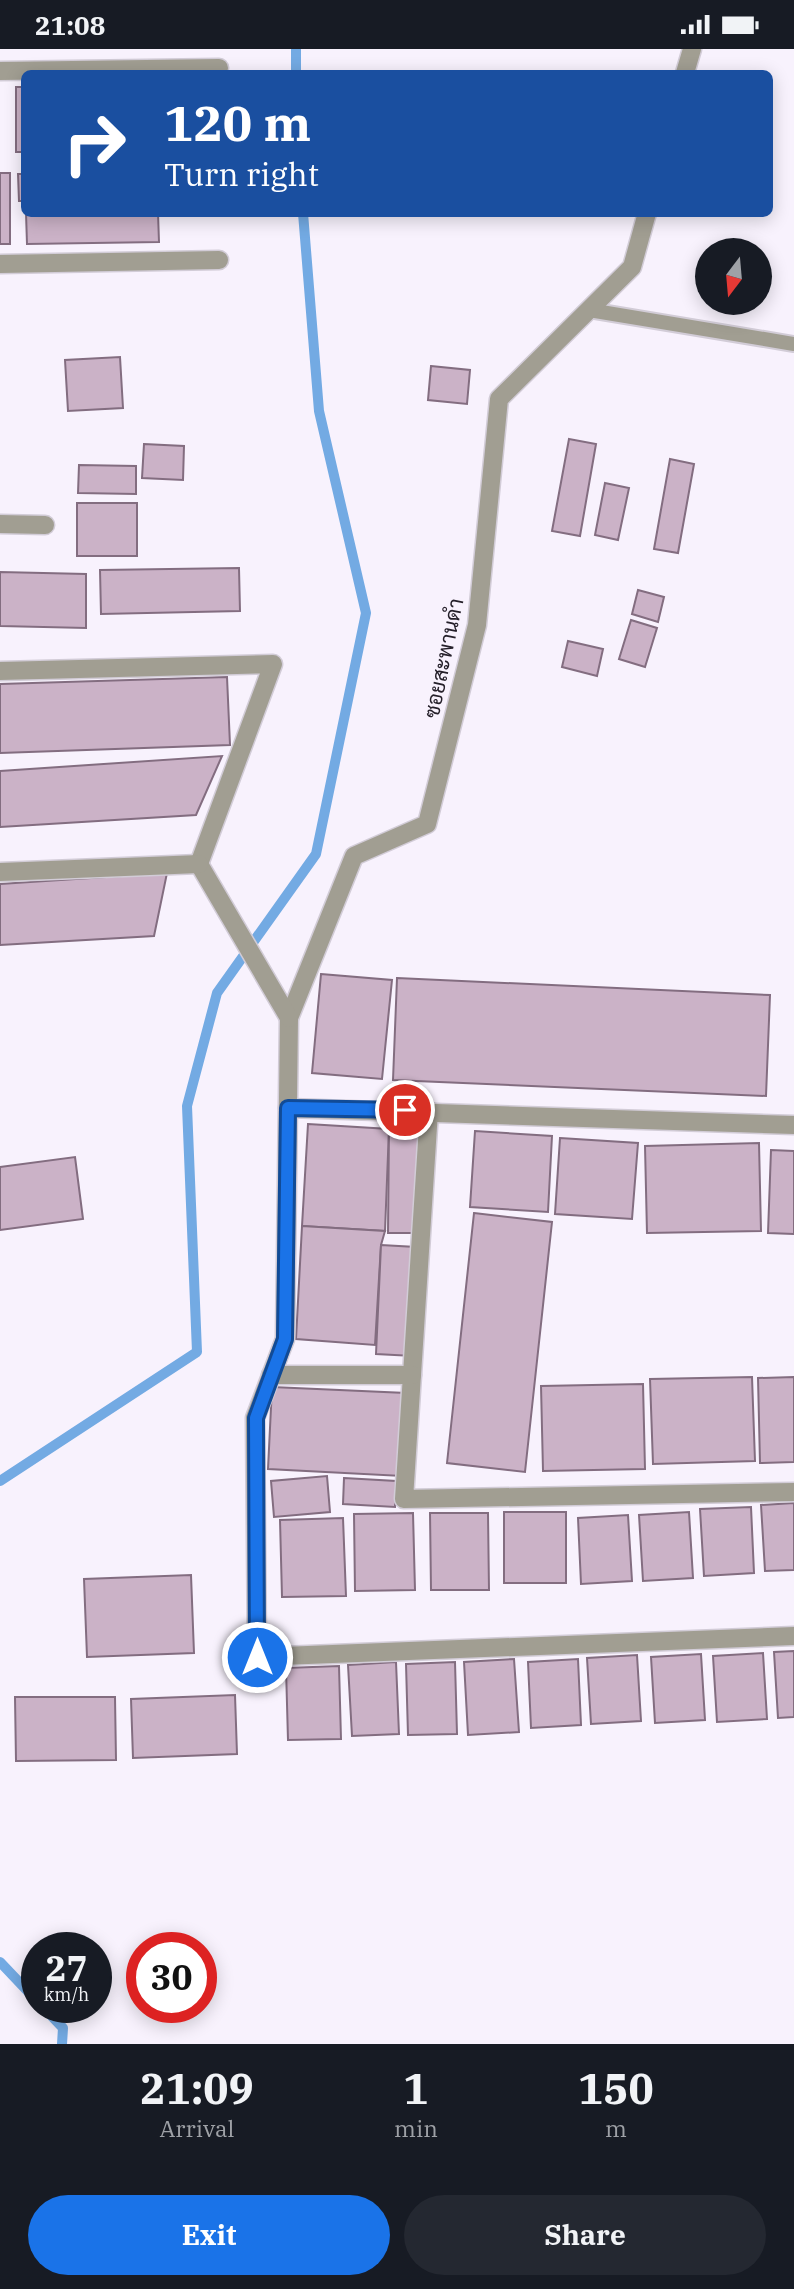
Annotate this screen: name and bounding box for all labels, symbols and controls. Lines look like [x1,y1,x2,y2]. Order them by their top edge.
text: 21:08 [35,8,105,42]
text: 120 m [164,91,311,154]
icon: right [49,98,140,189]
text: Turn right [164,153,319,195]
north arrow [695,238,772,315]
map controls [695,238,772,315]
street label: ซอยสะพานดำ [417,595,469,721]
pin [375,1080,435,1140]
icon: arrive [386,1091,424,1129]
position arrow [220,1620,294,1694]
speed limit sign: 30 [126,1932,217,2023]
text: 27 [45,1945,88,1991]
text: km/h [44,1983,89,2006]
text: 21:09 [140,2061,254,2116]
text: 1 [403,2061,429,2116]
text: 150 [578,2061,654,2116]
text: Arrival [160,2113,234,2143]
text: min [394,2113,438,2143]
text: m [605,2113,627,2143]
button: Exit [28,2195,390,2275]
button: Share [404,2195,766,2275]

